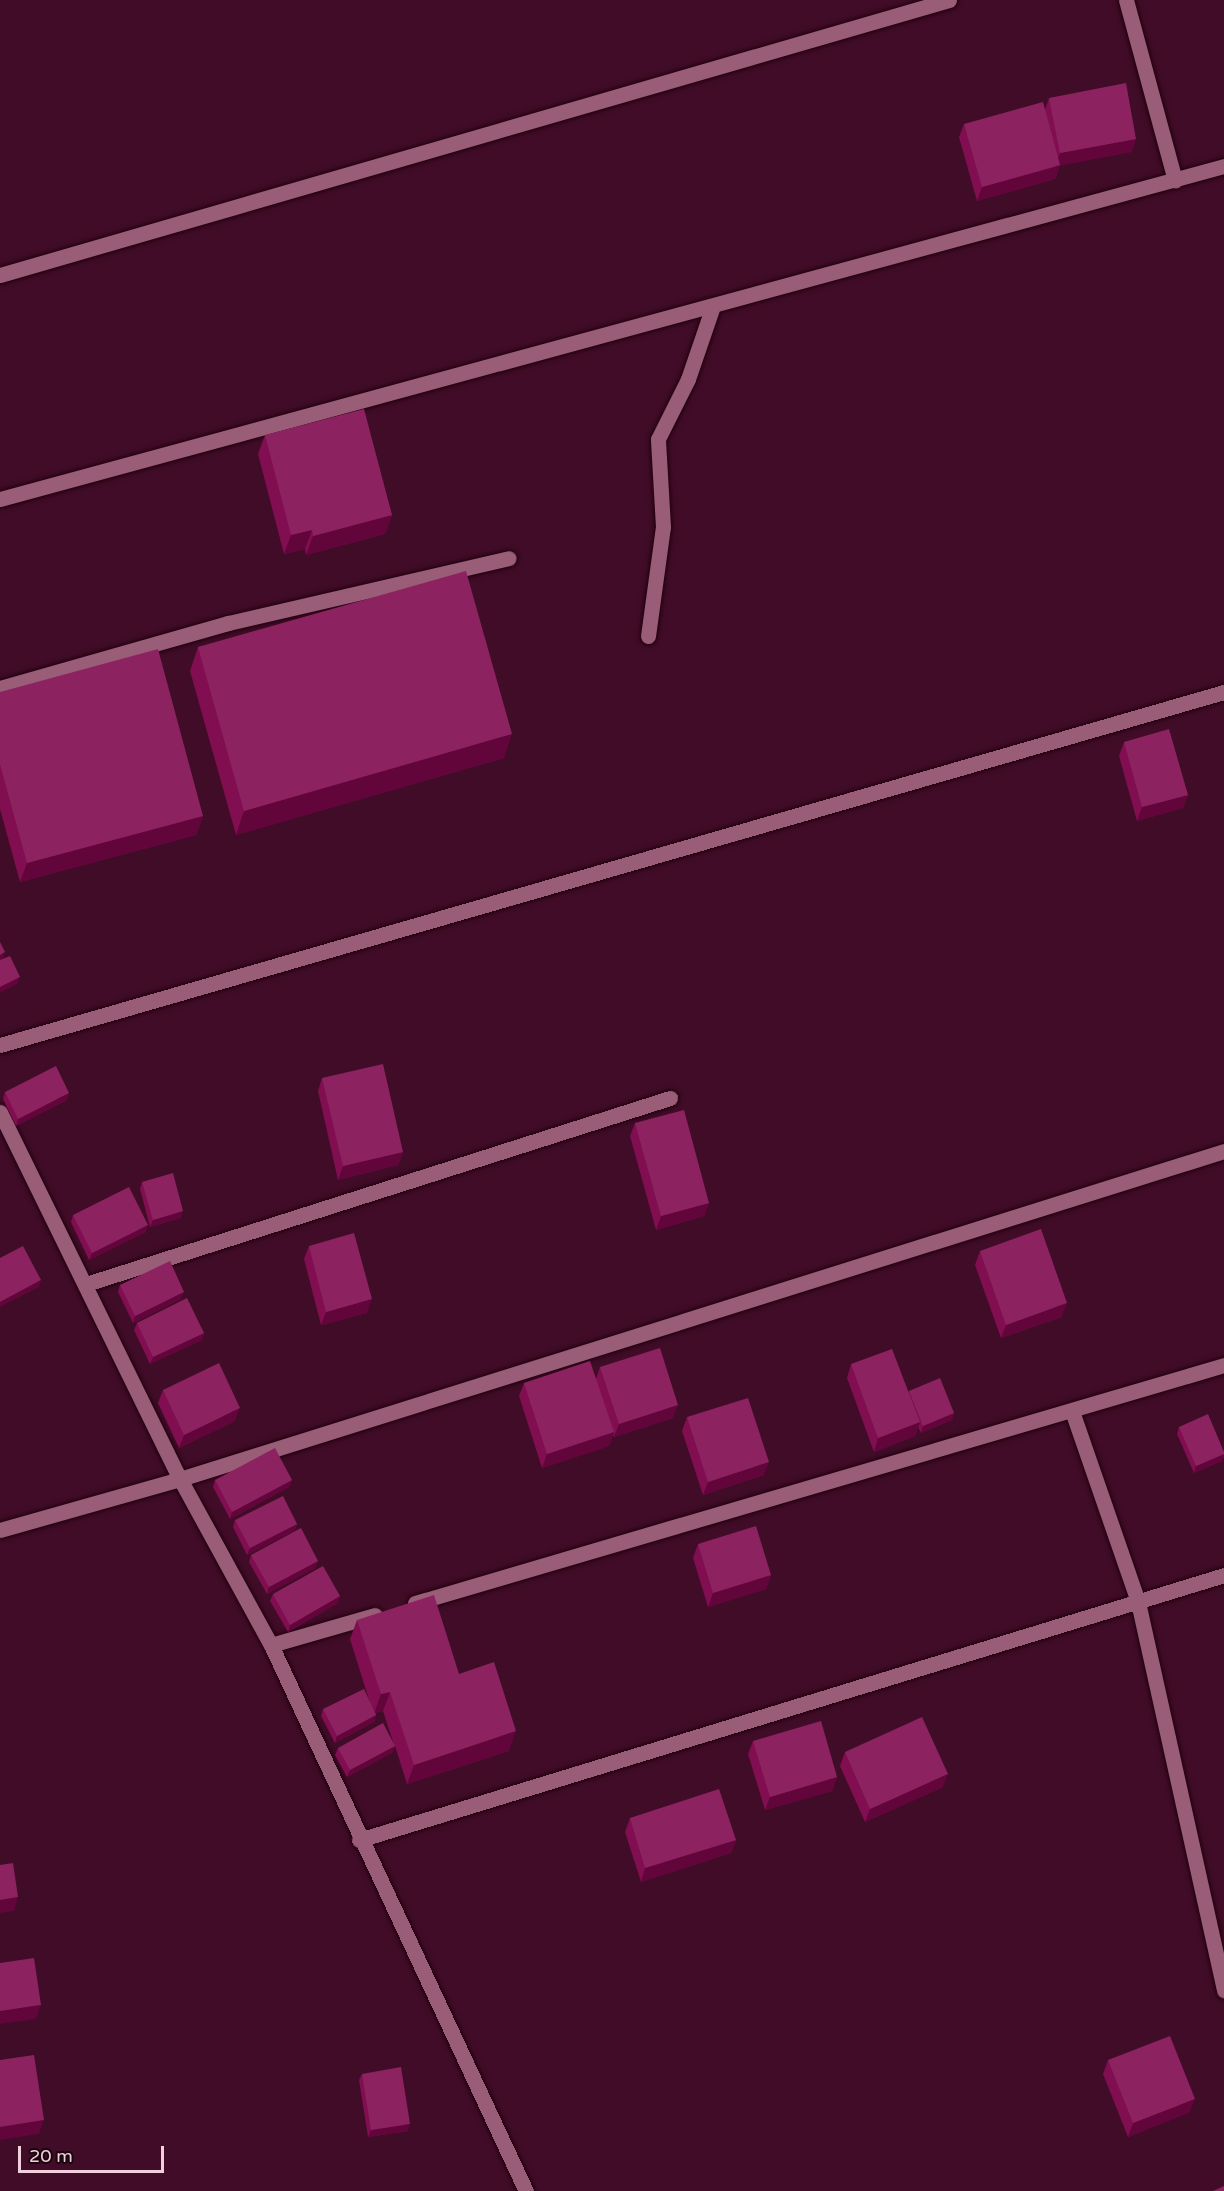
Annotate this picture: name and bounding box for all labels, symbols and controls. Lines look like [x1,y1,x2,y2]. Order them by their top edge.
scale bar [21,2134,166,2172]
text: 20 m [29,2145,73,2167]

